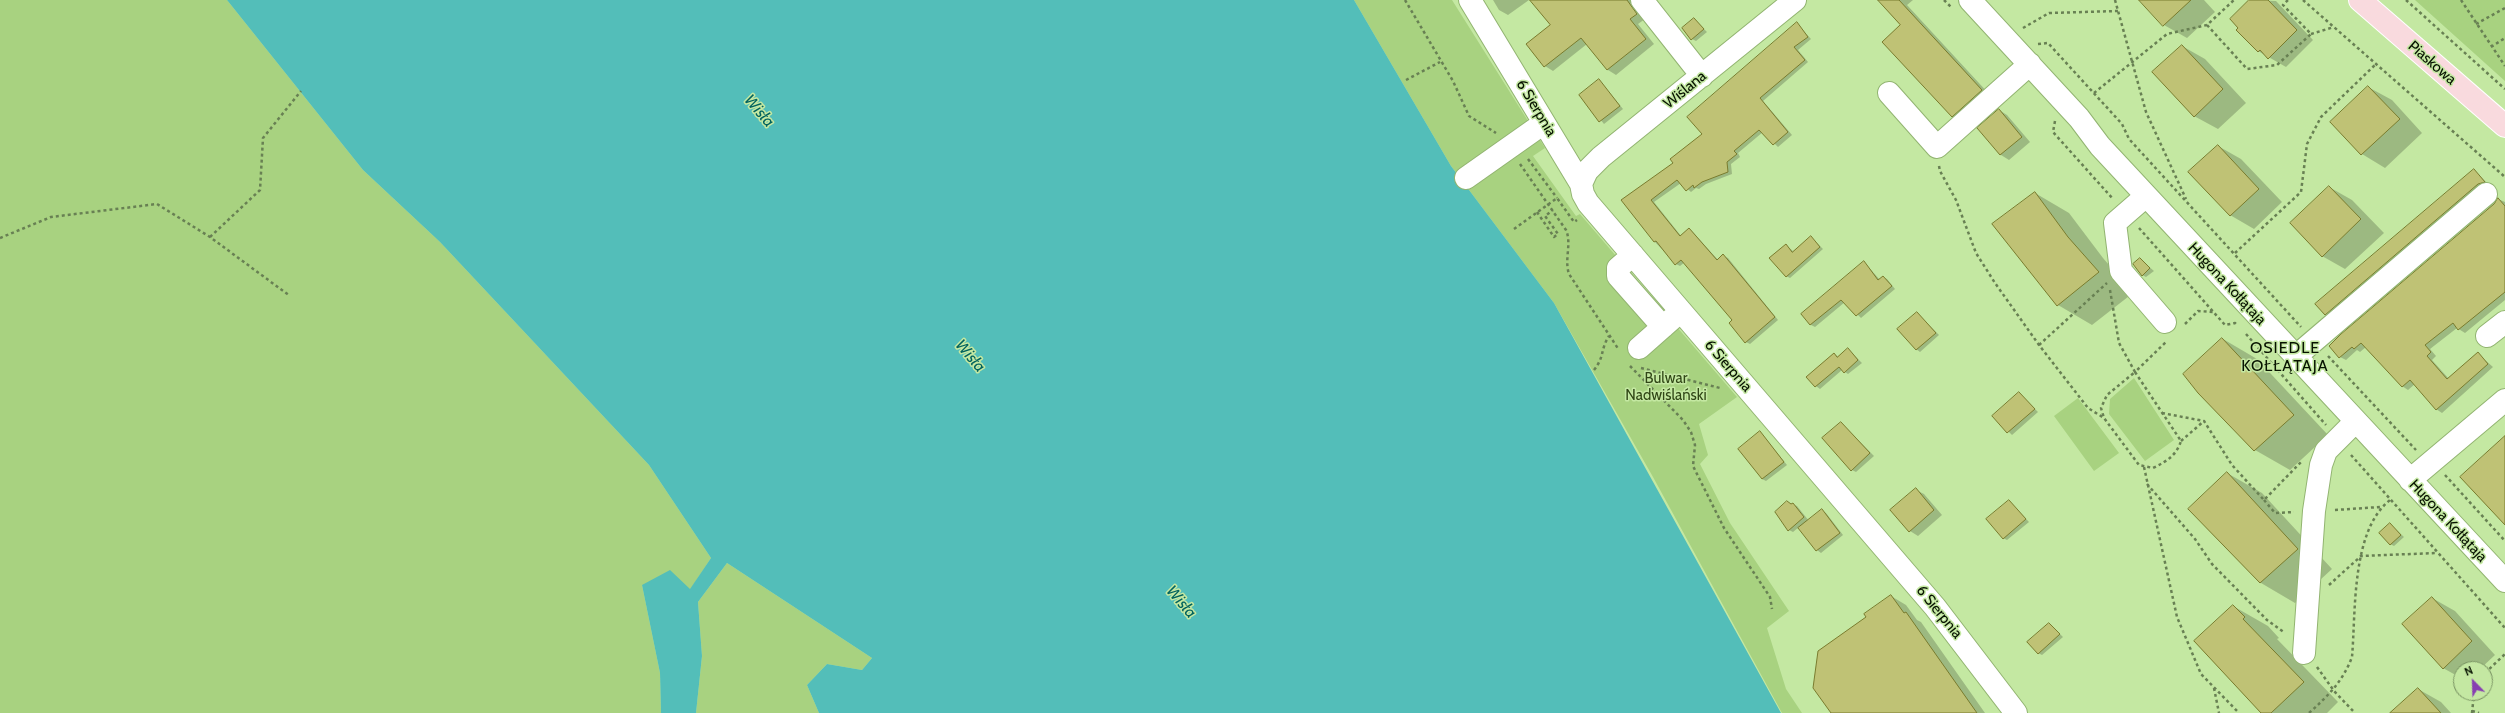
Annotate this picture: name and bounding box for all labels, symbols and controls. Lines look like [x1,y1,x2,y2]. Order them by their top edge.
street label: Piaskowa [2404,37,2460,89]
street label: Wiślana [1660,67,1710,113]
street label: 6 Sierpnia [1512,76,1560,140]
water label: Wisła [740,91,778,131]
street label: Hugona Kołłątaja [2184,239,2270,329]
water label: Wisła [951,336,989,376]
street label: 6 Sierpnia [1700,336,1756,396]
district label: OSIEDLE KOŁŁĄTAJA [2241,338,2329,376]
park label: Bulwar Nadwiślański [1625,370,1707,405]
street label: Hugona Kołłątaja [2405,476,2491,566]
water label: Wisła [1162,582,1200,622]
street label: 6 Sierpnia [1912,582,1966,642]
north arrow [2453,661,2493,701]
text: N [2462,663,2475,679]

